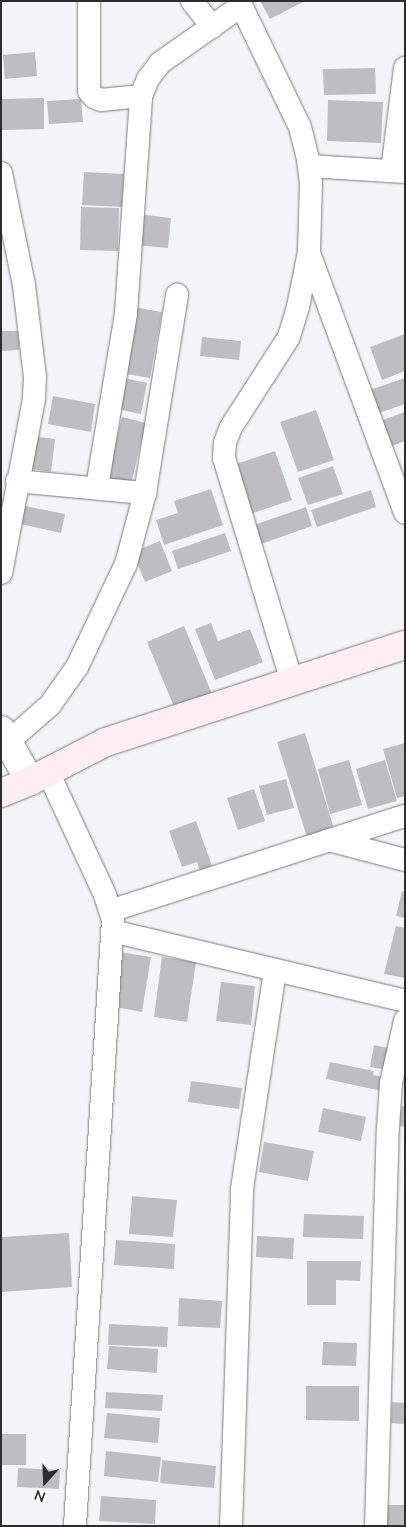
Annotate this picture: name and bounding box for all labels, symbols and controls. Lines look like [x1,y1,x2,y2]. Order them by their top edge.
north arrow [20,1457,70,1507]
text: N [32,1486,48,1506]

